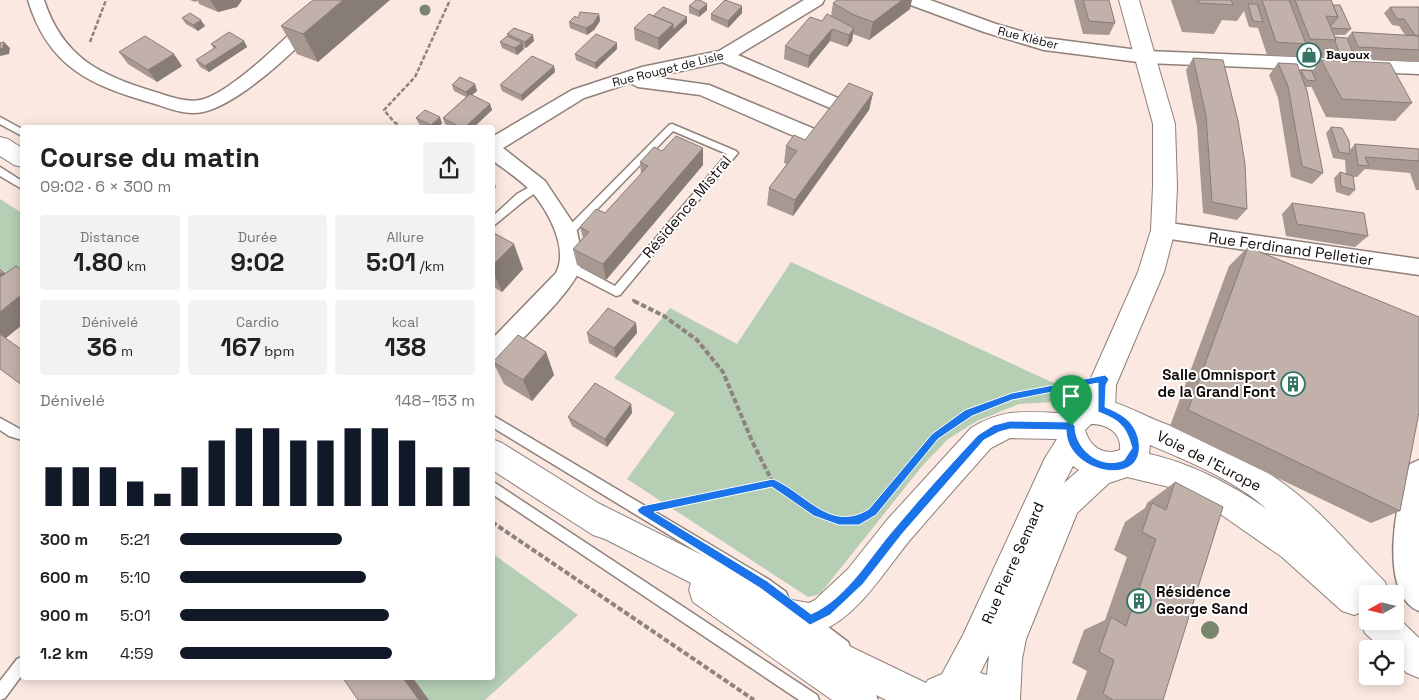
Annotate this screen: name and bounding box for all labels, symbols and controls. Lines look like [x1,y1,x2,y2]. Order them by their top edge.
street label: Rue Kléber [996,23,1060,53]
shop icon: Bayoux [1296,42,1322,68]
street label: Rue Rouget de Lisle [611,47,725,91]
place label: Bayoux [1326,47,1370,63]
text: Course du matin [40,139,260,175]
button: share [423,142,475,194]
street label: Résidence Mistral [638,151,735,262]
text: 09:02 · 6 × 300 m [40,176,171,197]
text: Distance [80,228,140,246]
text: Durée [238,228,277,246]
text: Allure [386,228,424,246]
street label: Rue Ferdinand Pelletier [1207,228,1375,270]
text: 1.80 [73,246,123,278]
text: 9:02 [231,246,284,278]
text: 5:01 [366,246,416,278]
text: km [123,257,146,275]
text: /km [416,257,444,275]
text: Dénivelé [81,313,138,331]
text: Cardio [236,313,279,331]
text: kcal [392,313,419,331]
text: 36 [87,331,117,363]
text: 167 [221,331,261,363]
text: 138 [384,331,426,363]
text: m [117,342,133,360]
text: bpm [261,342,294,360]
place label: Salle Omnisport de la Grand Font [1158,365,1276,401]
building icon: Salle Omnisport de la Grand Font [1280,371,1306,397]
pin [1050,375,1092,426]
icon: arrive [1057,382,1085,410]
text: Dénivelé [40,390,105,411]
text: 148–153 m [395,390,475,411]
street label: Voie de l'Europe [1154,426,1265,495]
street label: Rue Pierre Semard [977,499,1048,627]
text: 300 m [40,529,88,550]
text: 5:21 [120,529,150,550]
text: 600 m [40,567,88,588]
text: 5:10 [120,567,151,588]
place label: Résidence George Sand [1156,582,1248,618]
north arrow [1359,585,1404,630]
map controls [1359,585,1404,685]
building icon: Résidence George Sand [1126,588,1152,614]
text: 900 m [40,605,88,626]
text: 5:01 [120,605,151,626]
button: locate [1359,640,1404,685]
text: 1.2 km [40,643,88,664]
text: 4:59 [120,643,153,664]

